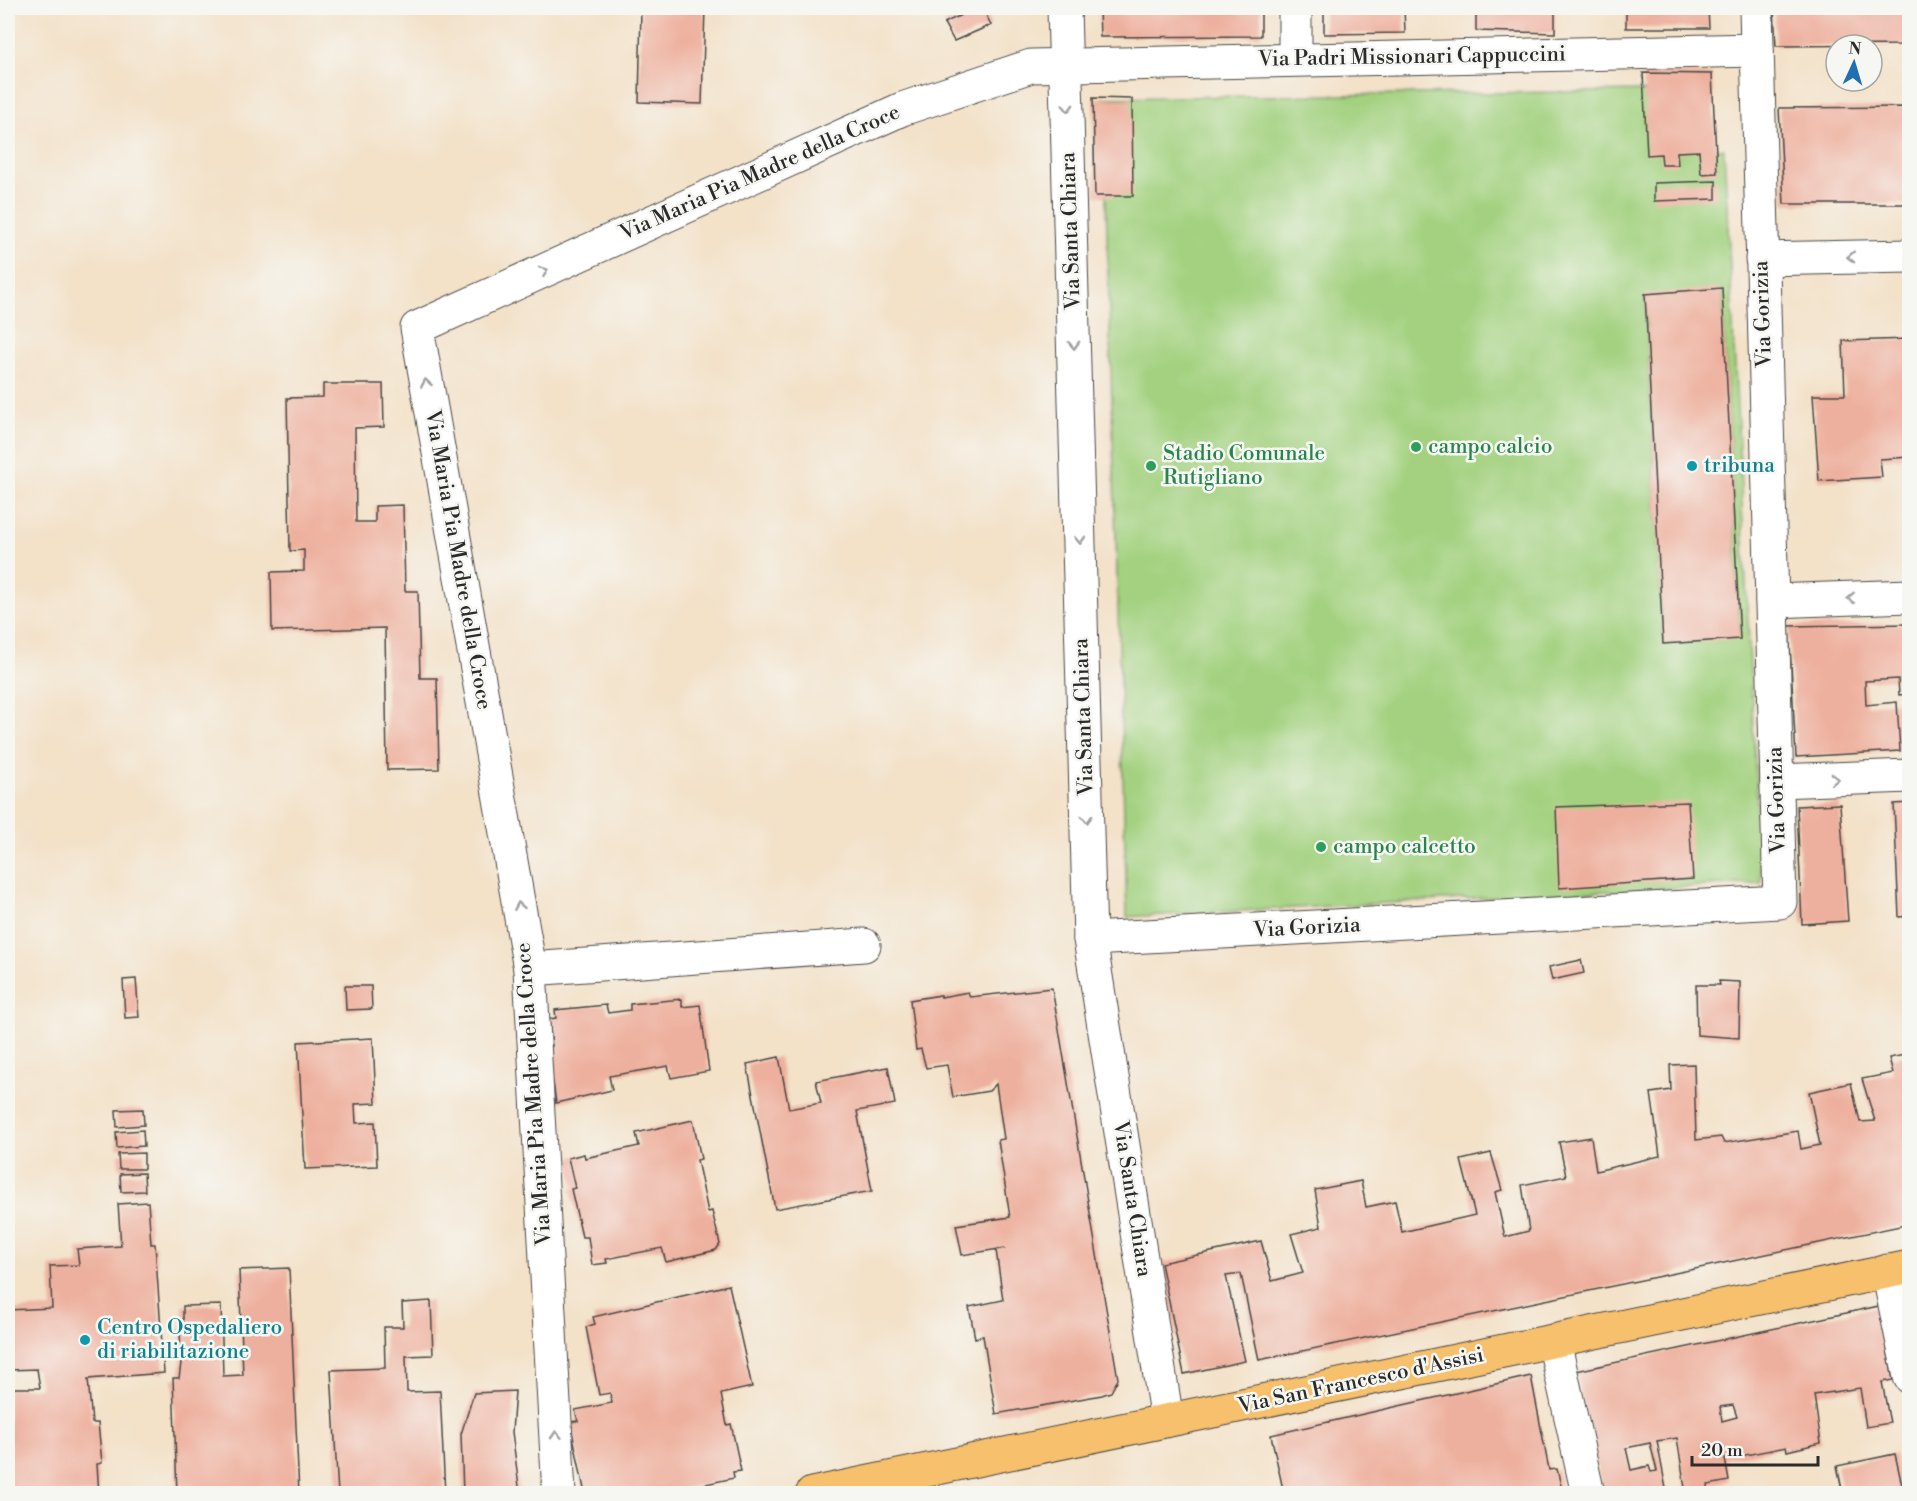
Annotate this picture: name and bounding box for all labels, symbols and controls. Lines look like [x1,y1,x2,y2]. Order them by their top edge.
north arrow [1824,33,1884,93]
text: N [1848,39,1862,59]
street label: Via Padri Missionari Cappuccini [1257,41,1566,73]
street label: Via Maria Pia Madre della Croce [615,99,904,247]
one-way arrow [1062,103,1074,112]
street label: Via Santa Chiara [1055,151,1087,311]
one-way arrow [1847,251,1856,263]
street label: Via Gorizia [1748,260,1778,369]
one-way arrow [537,266,548,278]
one-way arrow [1068,340,1081,349]
one-way arrow [420,378,433,388]
street label: Via Maria Pia Madre della Croce [419,407,497,712]
place label: campo calcio [1428,434,1553,460]
marker: campo calcio [1409,440,1423,454]
place label: Stadio Comunale Rutigliano [1163,441,1325,491]
place label: tribuna [1704,453,1775,479]
marker: Stadio Comunale Rutigliano [1144,459,1158,473]
marker: tribuna [1685,459,1699,473]
one-way arrow [1073,535,1086,544]
one-way arrow [1847,592,1856,605]
street label: Via Santa Chiara [1068,637,1100,797]
street label: Via Gorizia [1762,746,1792,855]
one-way arrow [1831,773,1840,785]
one-way arrow [1081,814,1093,823]
place label: campo calcetto [1333,834,1476,860]
marker: campo calcetto [1314,840,1328,854]
one-way arrow [513,901,525,910]
street label: Via Gorizia [1252,912,1361,944]
street label: Via Maria Pia Madre della Croce [510,942,558,1247]
street label: Via Santa Chiara [1107,1118,1157,1279]
place label: Centro Ospedaliero di riabilitazione [97,1315,282,1365]
marker: Centro Ospedaliero di riabilitazione [78,1333,92,1347]
street label: Via San Francesco d'Assisi [1235,1342,1486,1420]
scale bar [1692,1429,1818,1467]
one-way arrow [549,1431,562,1440]
text: 20 m [1701,1439,1743,1462]

